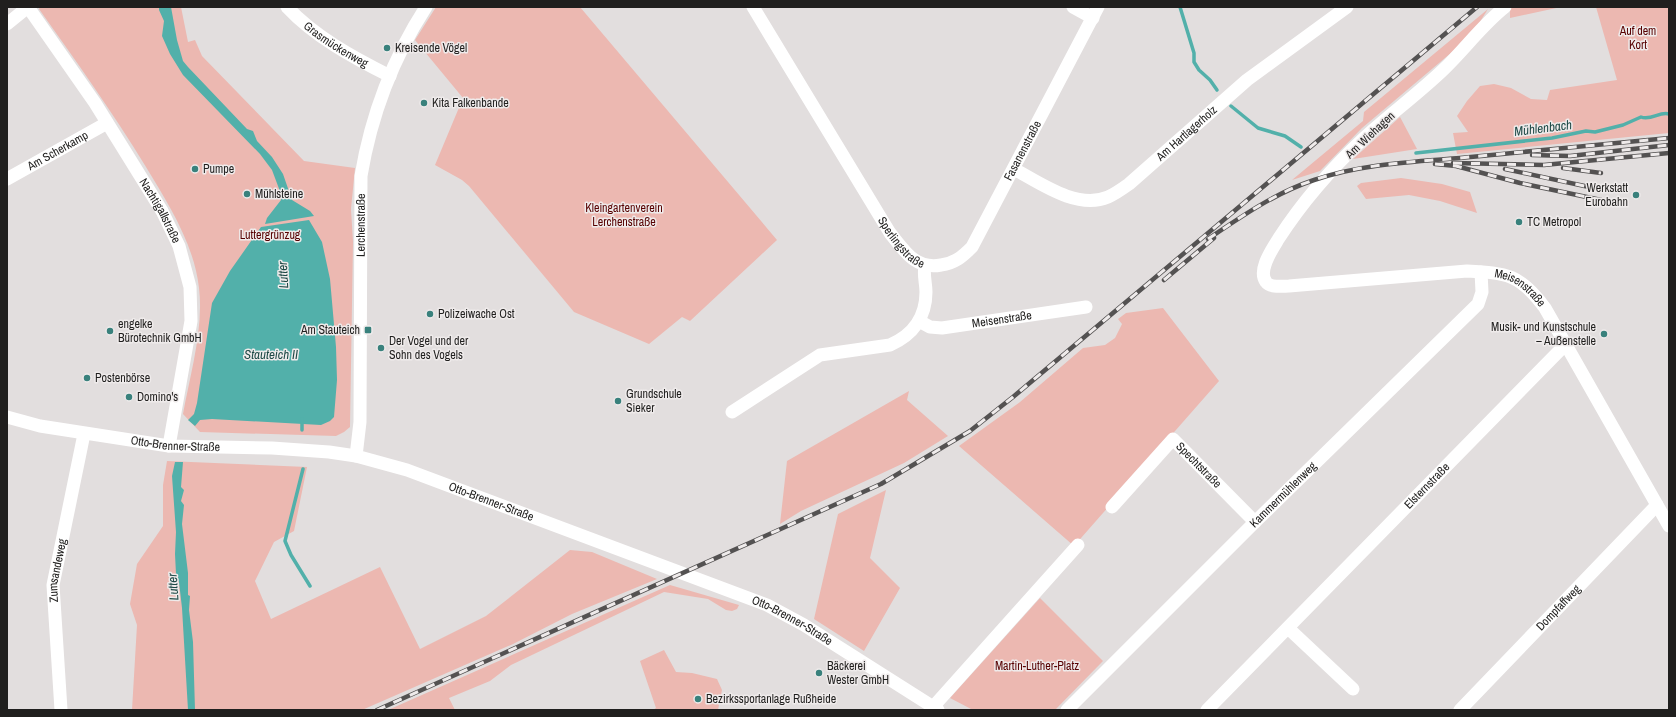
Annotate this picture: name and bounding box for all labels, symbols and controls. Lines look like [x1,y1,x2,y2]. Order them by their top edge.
street label: Grasmückenweg [300,18,371,72]
park label: Auf dem Kort [1619,23,1656,53]
place label: Kreisende Vögel [395,40,467,56]
marker: Kreisende Vögel [382,43,392,53]
place label: Kita Falkenbande [432,95,509,111]
marker: Kita Falkenbande [419,98,429,108]
street label: Am Hartlagerholz [1152,102,1220,165]
street label: Am Wiehagen [1341,108,1398,163]
water label: Mühlenbach [1513,116,1573,140]
street label: Fasanenstraße [1000,118,1045,183]
street label: Am Scherkamp [23,127,91,175]
place label: Pumpe [203,161,234,177]
marker: Pumpe [190,164,200,174]
street label: Nachtigallstraße [136,175,184,246]
place label: Werkstatt Eurobahn [1585,180,1628,210]
place label: Mühlsteine [255,186,303,202]
marker: Mühlsteine [242,189,252,199]
marker: Werkstatt Eurobahn [1631,190,1641,200]
street label: Lerchenstraße [353,193,369,257]
park label: Kleingartenverein Lerchenstraße [585,200,663,230]
street label: Sperlingstraße [874,214,927,272]
place label: TC Metropol [1527,214,1581,230]
marker: TC Metropol [1514,217,1524,227]
park label: Luttergrünzug [240,227,301,243]
water label: Lutter [274,260,292,289]
street label: Meisenstraße [1493,265,1549,310]
place label: Polizeiwache Ost [438,306,515,322]
street label: Meisenstraße [971,307,1033,332]
marker: Polizeiwache Ost [425,309,435,319]
place label: engelke Bürotechnik GmbH [118,316,202,346]
place label: Musik- und Kunstschule – Außenstelle [1491,319,1596,349]
place label: Am Stauteich [300,322,360,338]
marker: Am Stauteich [363,325,373,335]
marker: engelke Bürotechnik GmbH [105,326,115,336]
marker: Musik- und Kunstschule – Außenstelle [1599,329,1609,339]
place label: Der Vogel und der Sohn des Vogels [389,333,469,363]
marker: Der Vogel und der Sohn des Vogels [376,343,386,353]
water label: Stauteich II [244,346,298,363]
place label: Postenbörse [95,370,150,386]
marker: Postenbörse [82,373,92,383]
place label: Grundschule Sieker [626,386,682,416]
place label: Domino's [137,389,178,405]
marker: Domino's [124,392,134,402]
marker: Grundschule Sieker [613,396,623,406]
street label: Otto-Brenner-Straße [130,432,220,455]
street label: Spechtstraße [1172,439,1225,492]
street label: Kammermühlenweg [1246,458,1320,531]
street label: Elsternstraße [1401,459,1453,512]
street label: Otto-Brenner-Straße [446,478,536,525]
street label: Zumsandeweg [45,537,70,603]
water label: Lutter [164,572,182,601]
street label: Dompfaffweg [1533,581,1585,634]
street label: Otto-Brenner-Straße [750,592,836,649]
place label: Bäckerei Wester GmbH [827,658,889,688]
park label: Martin-Luther-Platz [995,658,1079,674]
marker: Bäckerei Wester GmbH [814,668,824,678]
place label: Bezirkssportanlage Rußheide [706,691,836,707]
marker: Bezirkssportanlage Rußheide [693,694,703,704]

